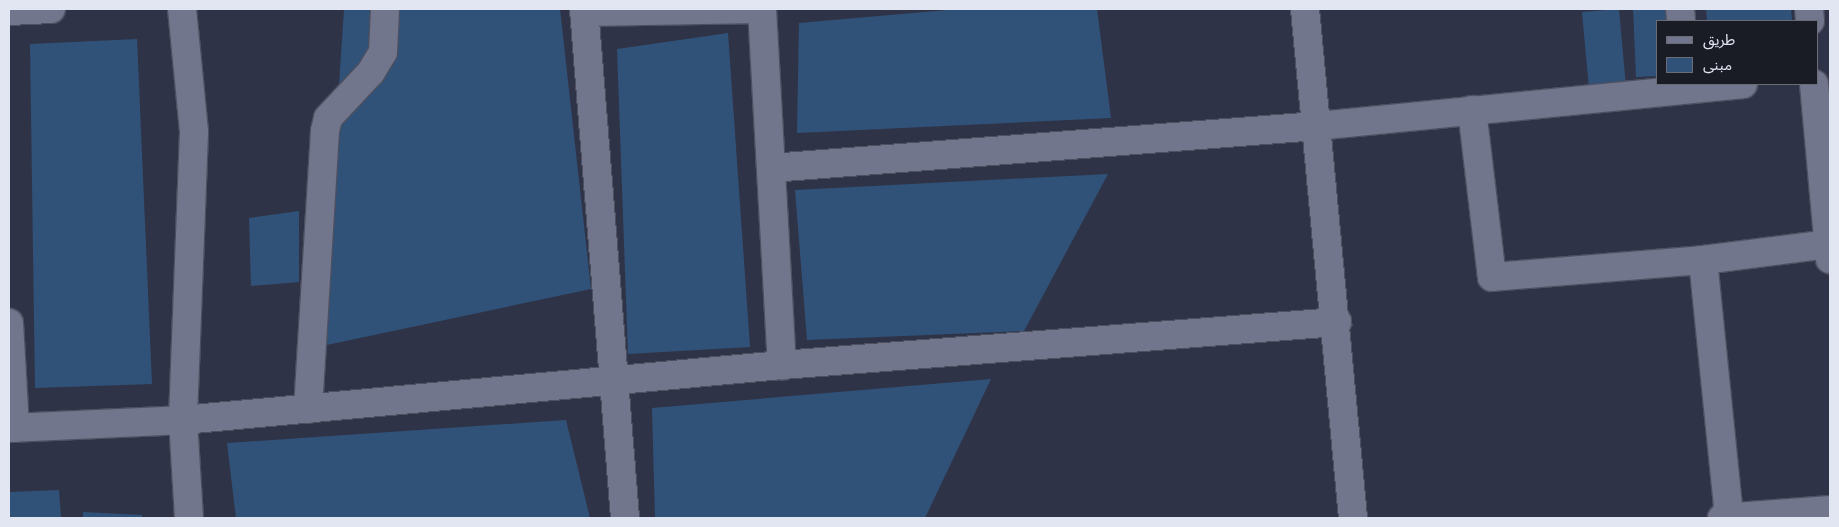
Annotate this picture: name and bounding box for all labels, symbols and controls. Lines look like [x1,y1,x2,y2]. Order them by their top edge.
legend [1656,20,1819,85]
text: طريق [1703,30,1735,49]
text: مبنى [1703,55,1732,74]

